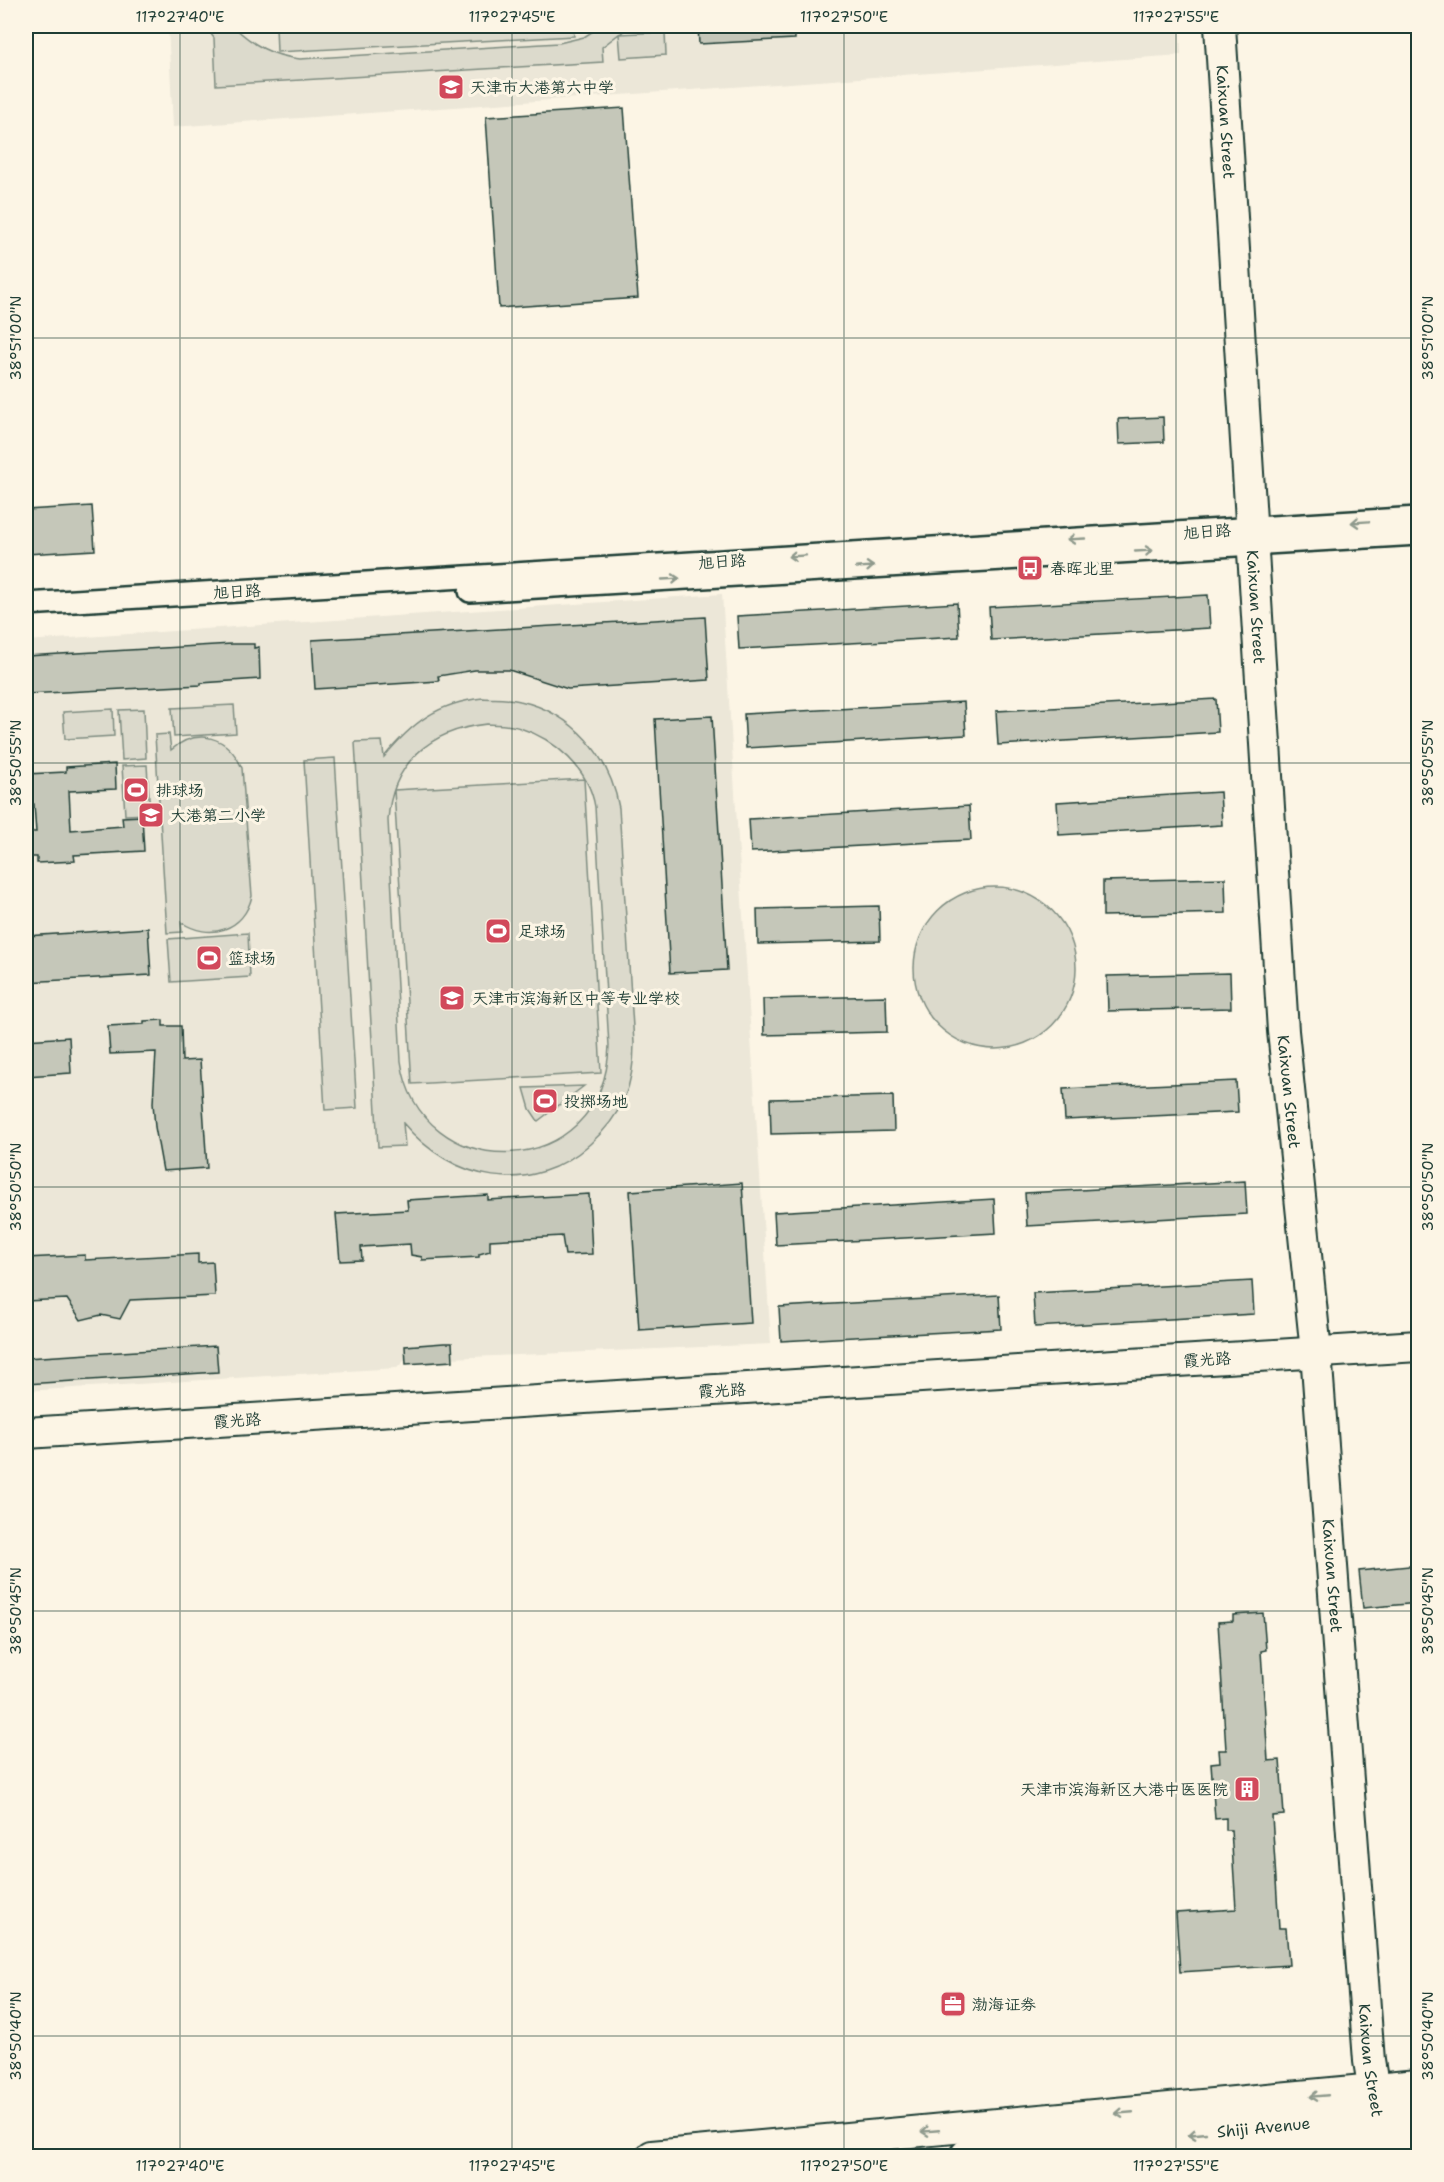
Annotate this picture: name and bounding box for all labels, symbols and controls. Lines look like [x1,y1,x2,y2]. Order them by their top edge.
text: 117°27'40"E [136,7,224,27]
text: 117°27'45"E [468,7,556,27]
text: 117°27'50"E [800,7,888,27]
text: 117°27'55"E [1133,7,1219,27]
street label: Kaixuan Street [1211,64,1240,179]
school or university icon: 天津市大港第六中学 [436,72,466,102]
place label: 天津市大港第六中学 [470,77,614,98]
text: 38°51'00"N [6,295,26,381]
text: 38°51'00"N [1418,295,1438,381]
one-way arrow [1351,516,1371,527]
street label: 旭日路 [1182,519,1232,544]
one-way arrow [1066,533,1086,544]
one-way arrow [1133,545,1153,556]
street label: 旭日路 [697,549,747,574]
street label: Kaixuan Street [1242,549,1270,664]
one-way arrow [788,551,808,562]
bus stop icon: 春晖北里 [1015,553,1045,583]
place label: 春晖北里 [1050,558,1114,579]
one-way arrow [855,562,875,573]
one-way arrow [660,574,680,585]
street label: 旭日路 [213,580,262,603]
text: 38°50'55"N [6,719,26,807]
text: 38°50'55"N [1418,719,1438,807]
sports icon: 排球场 [121,775,151,805]
place label: 排球场 [156,780,204,801]
school or university icon: 大港第二小学 [136,800,166,830]
place label: 大港第二小学 [170,805,266,826]
sports icon: 足球场 [483,916,513,946]
place label: 足球场 [518,921,566,942]
sports icon: 篮球场 [194,943,224,973]
place label: 篮球场 [228,948,276,969]
school or university icon: 天津市滨海新区中等专业学校 [437,983,467,1013]
place label: 天津市滨海新区中等专业学校 [472,988,680,1009]
street label: Kaixuan Street [1272,1034,1305,1150]
sports icon: 投掷场地 [530,1086,560,1116]
place label: 投掷场地 [564,1091,628,1112]
text: 38°50'50"N [6,1143,26,1231]
text: 38°50'50"N [1418,1143,1438,1231]
street label: 霞光路 [1182,1347,1232,1372]
street label: 霞光路 [698,1379,747,1402]
street label: 霞光路 [212,1408,262,1433]
street label: Kaixuan Street [1318,1518,1347,1633]
text: 38°50'45"N [6,1567,26,1655]
text: 38°50'45"N [1418,1567,1438,1655]
building icon: 天津市滨海新区大港中医医院 [1232,1774,1262,1804]
place label: 天津市滨海新区大港中医医院 [1020,1779,1228,1800]
office icon: 渤海证券 [938,1989,968,2019]
text: 38°50'40"N [6,1991,26,2081]
text: 38°50'40"N [1418,1991,1438,2081]
place label: 渤海证券 [972,1994,1036,2015]
street label: Kaixuan Street [1354,2003,1388,2118]
one-way arrow [1309,2091,1329,2102]
one-way arrow [1115,2108,1135,2119]
street label: Shiji Avenue [1216,2113,1311,2143]
one-way arrow [921,2126,941,2137]
one-way arrow [1188,2129,1208,2140]
text: 117°27'40"E [136,2156,224,2176]
text: 117°27'45"E [468,2156,556,2176]
text: 117°27'50"E [800,2156,888,2176]
text: 117°27'55"E [1133,2156,1219,2176]

